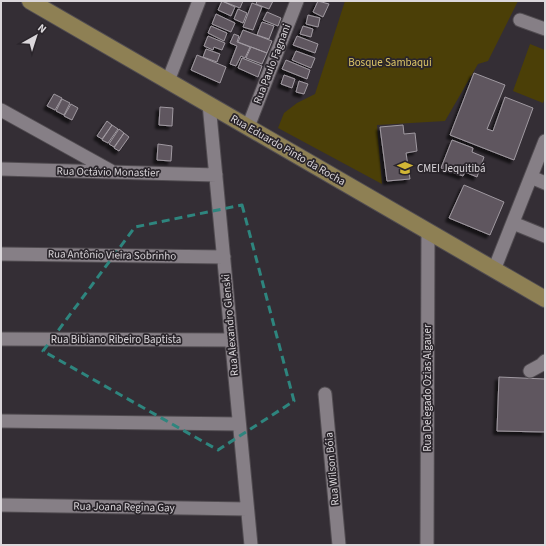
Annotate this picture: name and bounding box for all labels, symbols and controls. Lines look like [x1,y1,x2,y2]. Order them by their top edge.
north arrow [16,16,56,56]
text: N [34,20,50,37]
street label: Rua Paulo Fagnani [250,22,294,106]
park label: Bosque Sambaqui [348,55,432,70]
street label: Rua Eduardo Pinto da Rocha [228,111,348,189]
school or university icon: CMEI Jequitibá [396,159,414,177]
place label: CMEI Jequitibá [417,161,486,176]
street label: Rua Octávio Monastier [56,164,160,180]
street label: Rua Antônio Vieira Sobrinho [48,246,176,264]
street label: Rua Alexandro Glenski [218,273,242,377]
street label: Rua Delegado Ozias Algauer [420,324,435,452]
street label: Rua Bibiano Ribeiro Baptista [51,332,181,347]
street label: Rua Wilson Bóia [321,432,343,506]
street label: Rua Joana Regina Gay [73,499,175,515]

